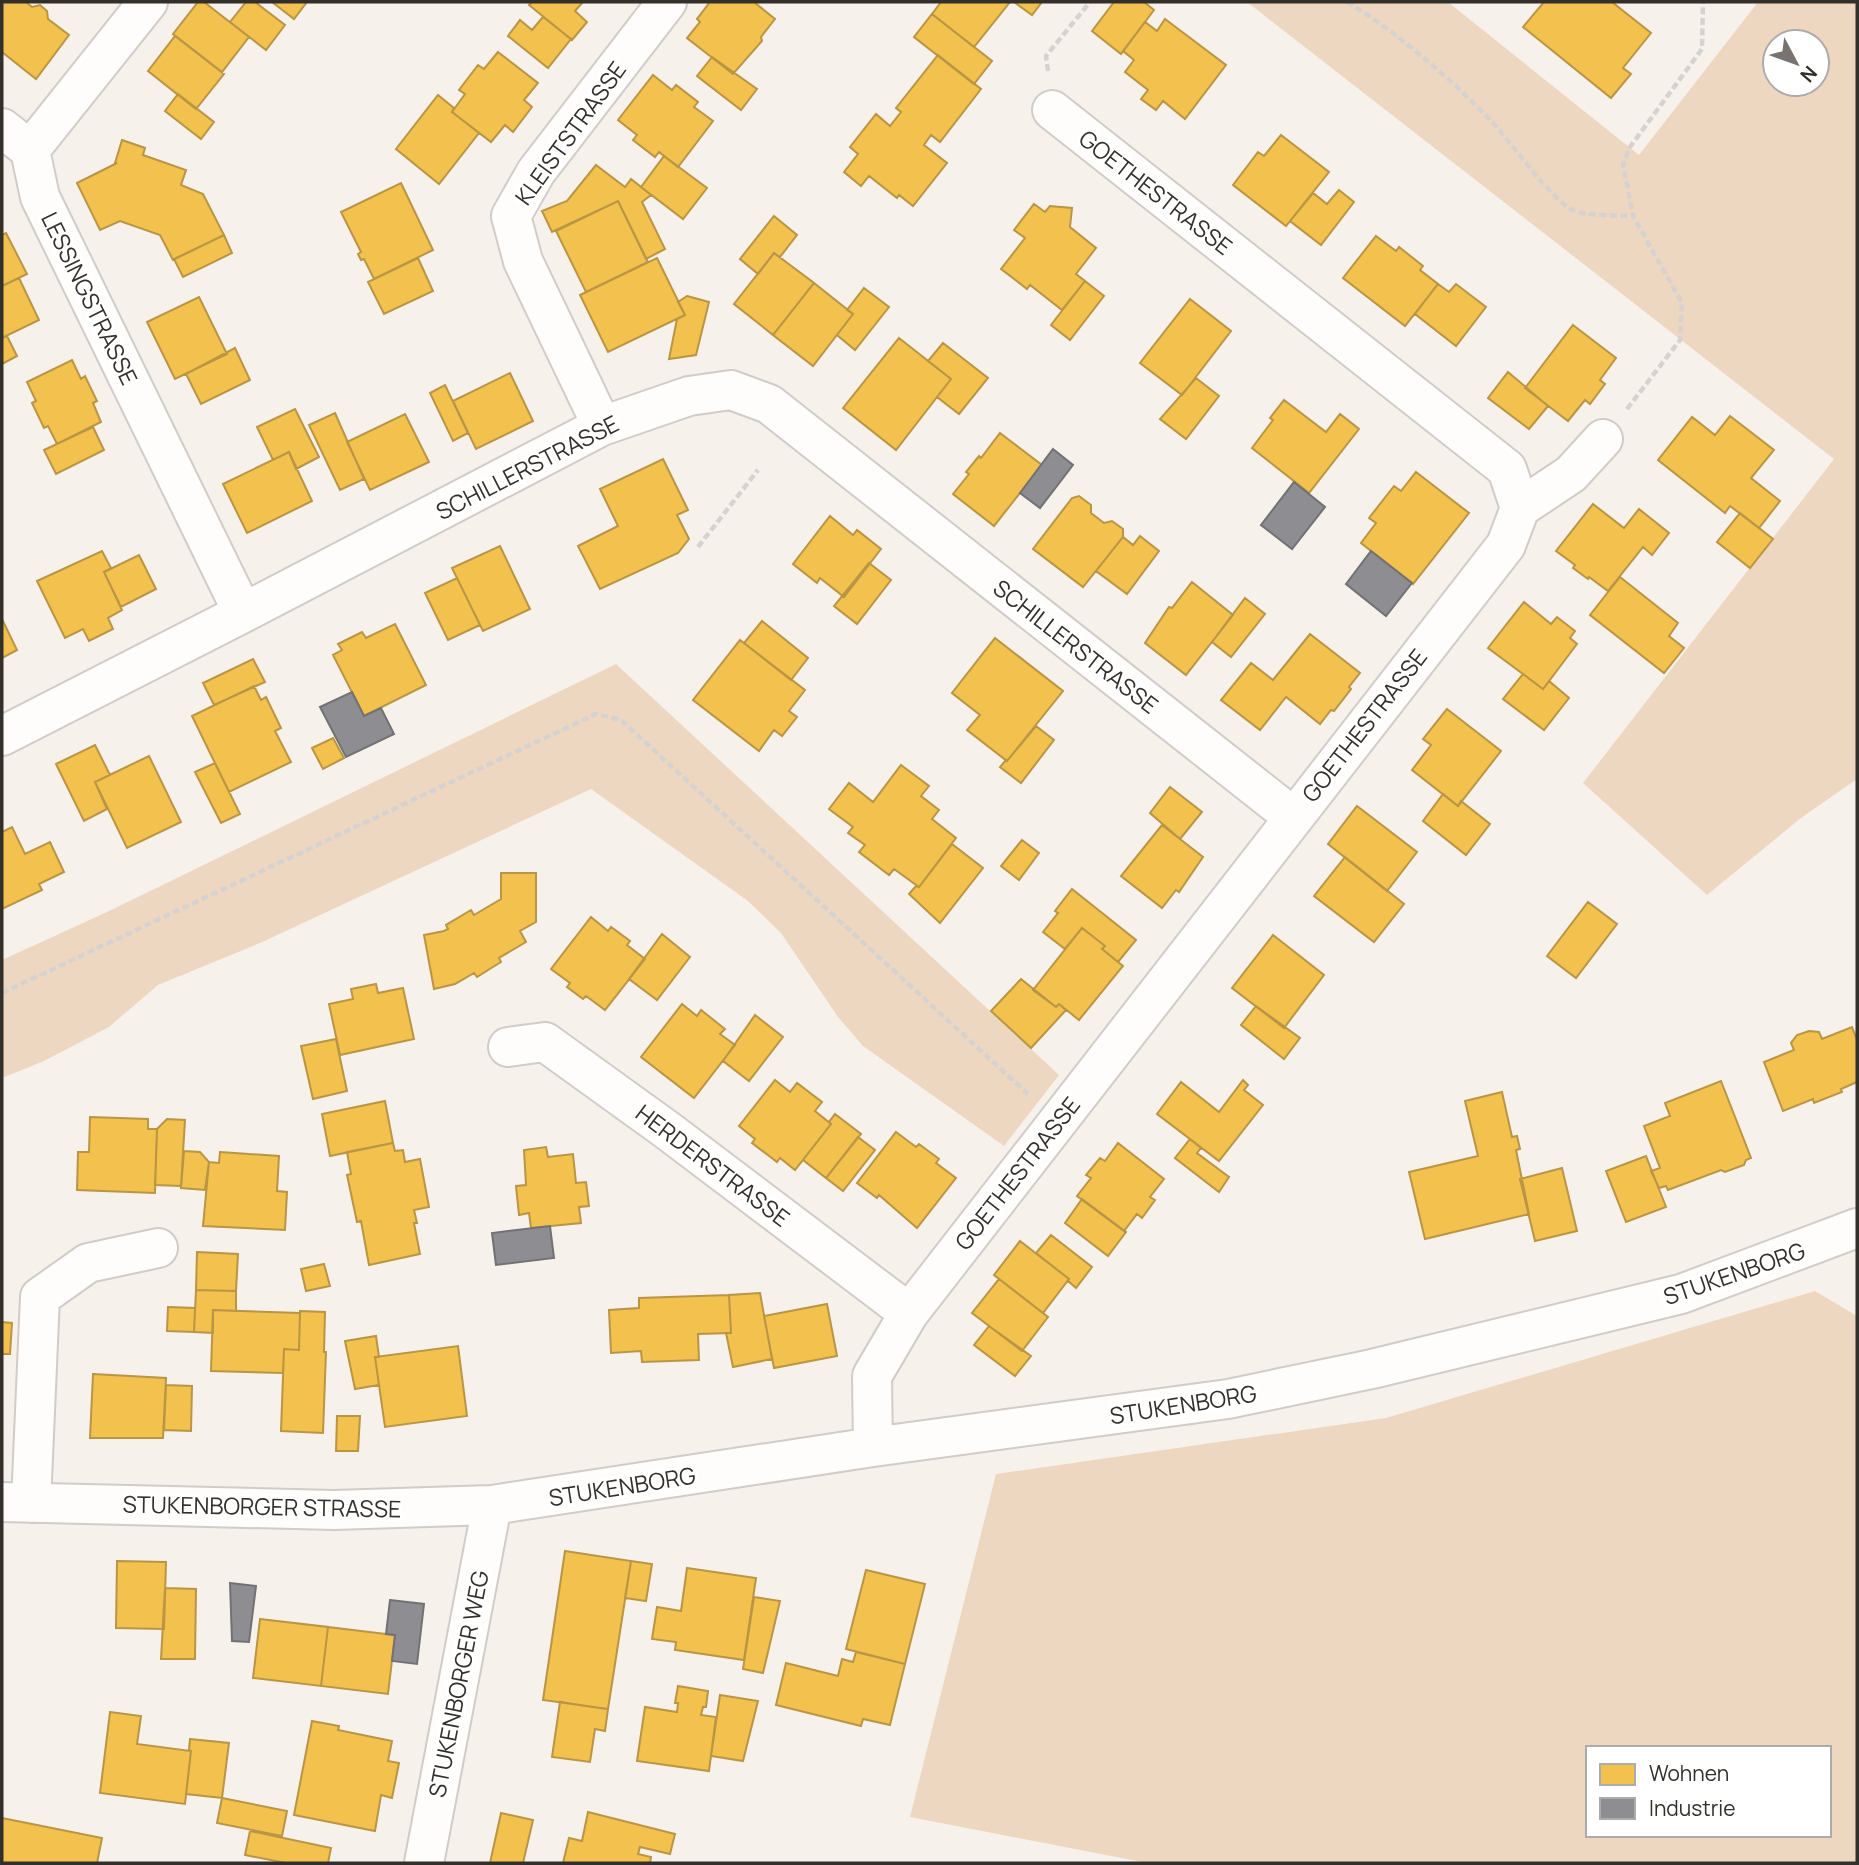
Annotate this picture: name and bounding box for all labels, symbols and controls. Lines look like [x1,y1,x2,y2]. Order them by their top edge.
north arrow [1761,28,1831,98]
street label: KLEISTSTRASSE [507,55,633,211]
text: N [1795,60,1823,88]
street label: GOETHESTRASSE [1073,122,1239,262]
street label: LESSINGSTRASSE [34,206,146,390]
street label: SCHILLERSTRASSE [430,407,624,527]
street label: SCHILLERSTRASSE [987,571,1165,721]
street label: GOETHESTRASSE [1294,642,1434,808]
street label: GOETHESTRASSE [947,1090,1087,1256]
street label: HERDERSTRASSE [630,1097,796,1233]
street label: STUKENBORG [1659,1234,1809,1312]
street label: STUKENBORG [1107,1377,1259,1431]
street label: STUKENBORG [546,1459,698,1513]
street label: STUKENBORGER STRASSE [122,1488,402,1524]
street label: STUKENBORGER WEG [420,1568,496,1800]
legend [1586,1746,1831,1837]
text: Wohnen [1649,1759,1729,1787]
text: Industrie [1649,1794,1735,1822]

